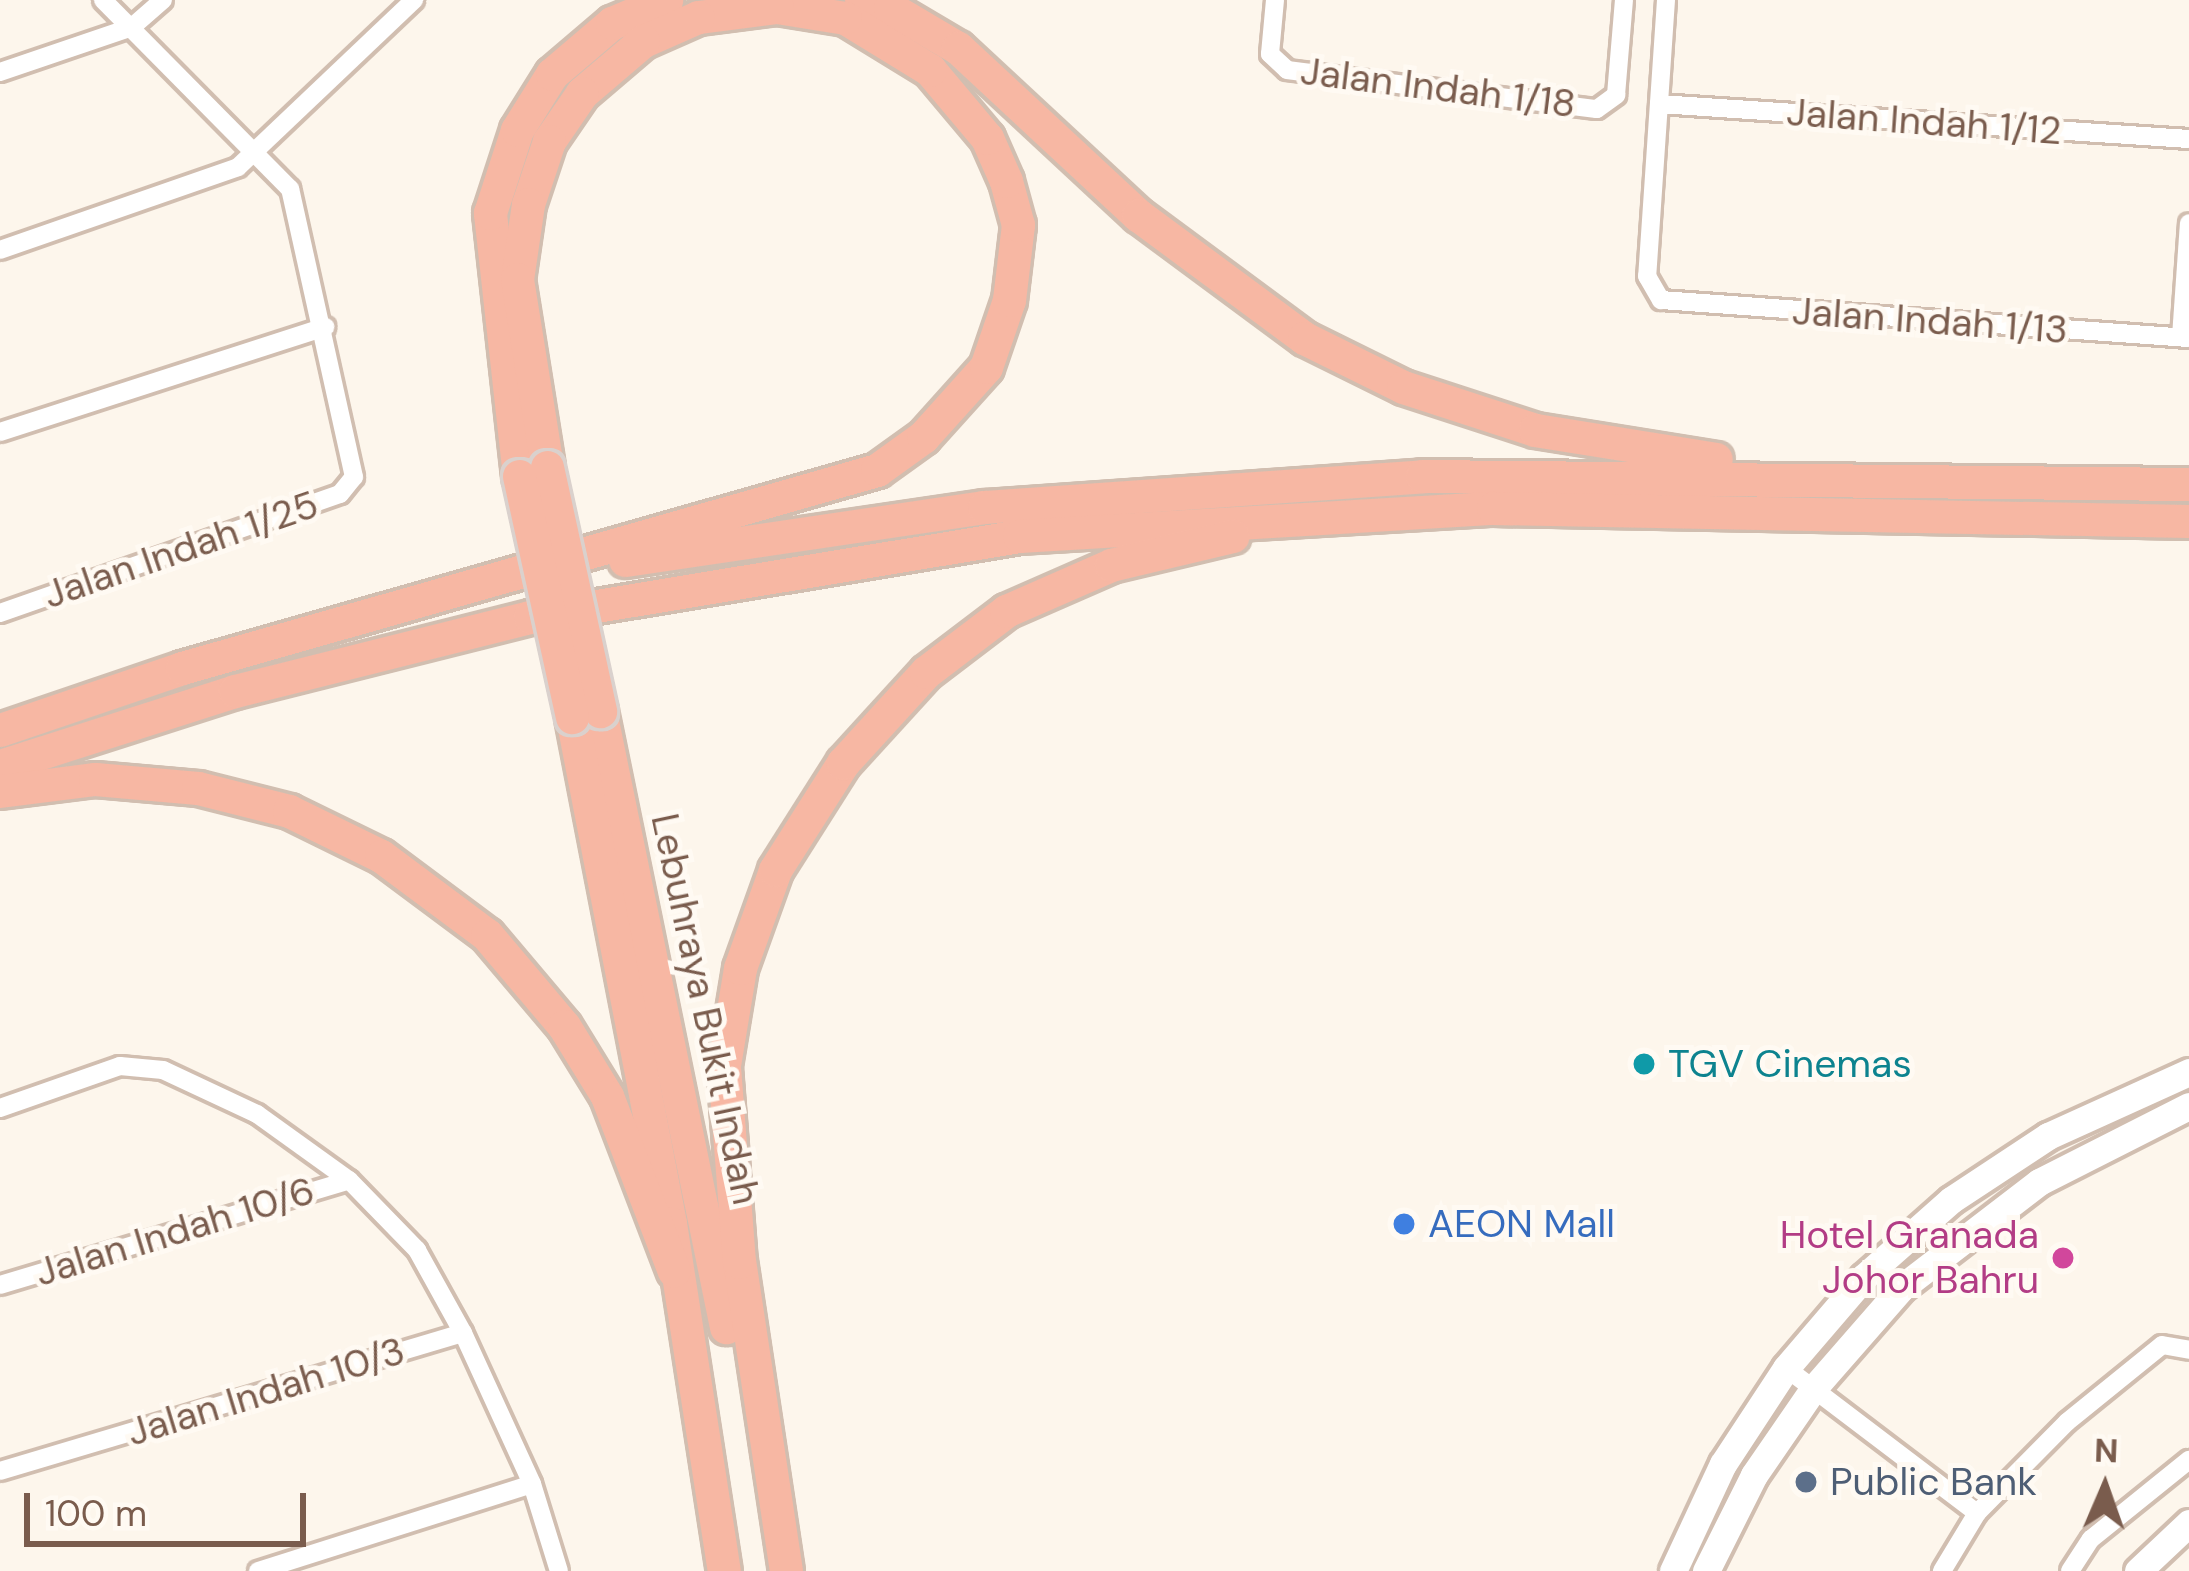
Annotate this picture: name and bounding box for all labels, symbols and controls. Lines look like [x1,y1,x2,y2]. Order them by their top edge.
street label: Jalan Indah 1/18 [1298,48,1578,128]
street label: Jalan Indah 1/12 [1785,89,2063,155]
street label: Jalan Indah 1/13 [1791,288,2069,354]
street label: Jalan Indah 1/25 [38,481,324,619]
street label: Lebuhraya Bukit Indah [641,809,769,1209]
place label: TGV Cinemas [1668,1041,1912,1087]
marker: TGV Cinemas [1631,1051,1657,1077]
street label: Jalan Indah 10/6 [30,1167,320,1297]
place label: AEON Mall [1428,1201,1615,1247]
marker: AEON Mall [1391,1211,1417,1237]
place label: Hotel Granada Johor Bahru [1780,1213,2039,1304]
marker: Hotel Granada Johor Bahru [2050,1245,2076,1271]
street label: Jalan Indah 10/3 [122,1328,410,1456]
north arrow [2045,1427,2165,1547]
text: N [2093,1429,2119,1472]
place label: Public Bank [1830,1459,2037,1505]
scale bar [30,1469,312,1543]
marker: Public Bank [1793,1469,1819,1495]
text: 100 m [45,1490,147,1537]

